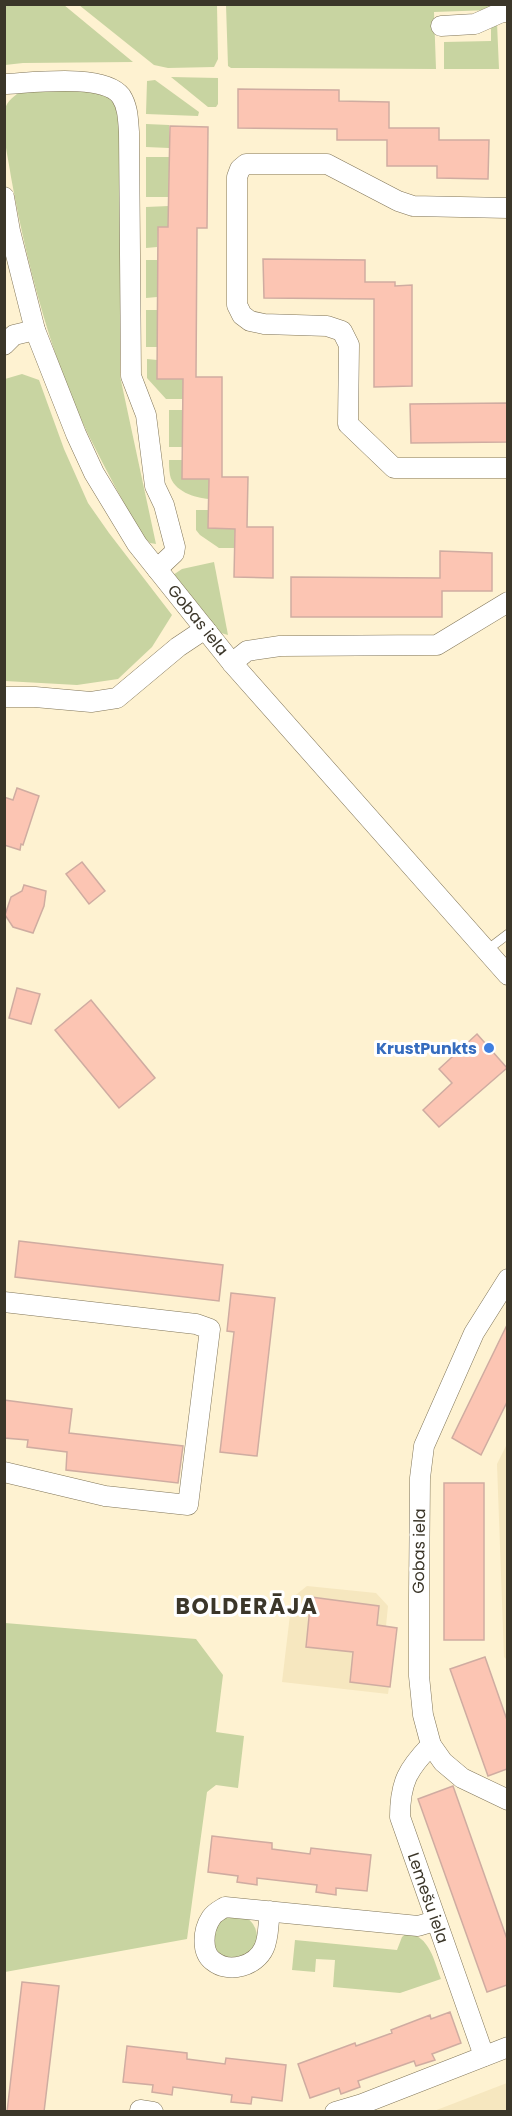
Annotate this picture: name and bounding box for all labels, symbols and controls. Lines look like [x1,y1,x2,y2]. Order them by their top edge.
street label: Gobas iela [162,580,234,660]
place label: KrustPunkts [376,1037,477,1060]
marker: KrustPunkts [482,1041,496,1055]
street label: Gobas iela [407,1508,431,1594]
district label: BOLDERĀJA [175,1591,319,1622]
street label: Lemešu iela [402,1849,454,1947]

